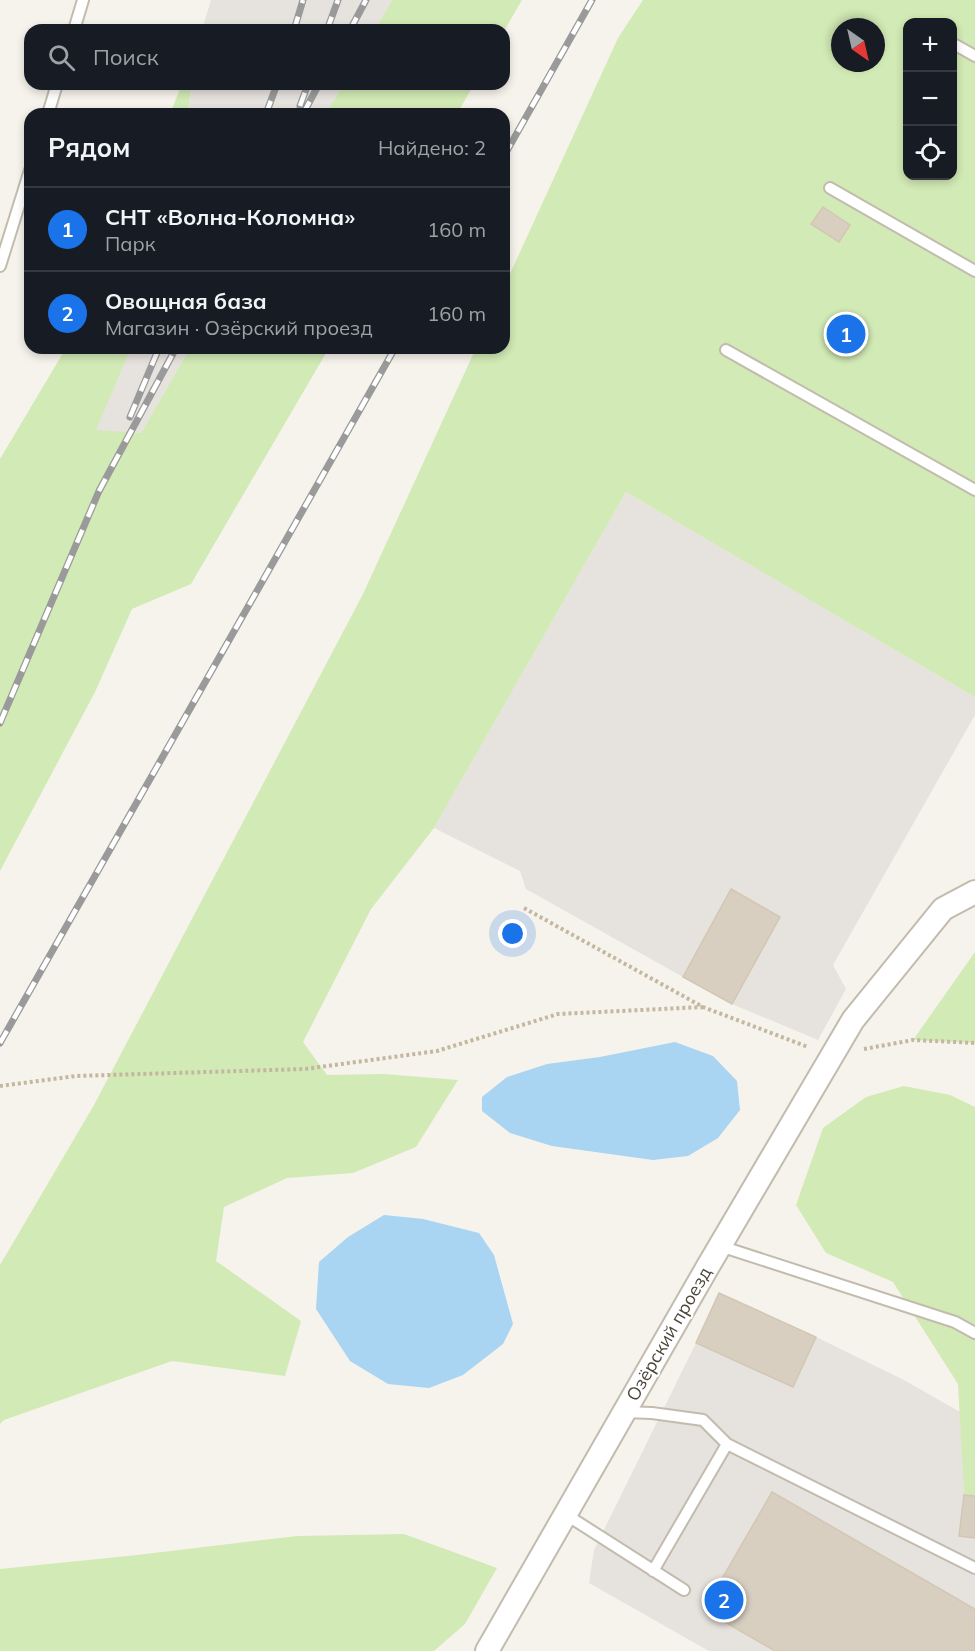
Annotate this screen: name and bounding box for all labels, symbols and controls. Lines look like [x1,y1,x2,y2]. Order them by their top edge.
north arrow [831,18,885,72]
map controls [903,18,957,180]
button: + [903,18,957,72]
search box [24,24,510,90]
icon: search [45,41,78,74]
text: Поиск [93,43,159,71]
button: − [903,72,957,126]
button: locate [903,126,957,180]
text: Рядом [48,131,131,164]
text: Найдено: 2 [378,135,486,160]
text: СНТ «Волна-Коломна» [105,203,355,231]
text: 1 [62,217,74,242]
text: 160 m [427,217,486,242]
text: Парк [105,231,155,256]
text: Овощная база [105,287,267,315]
text: 2 [62,301,74,326]
text: 160 m [427,301,486,326]
pin: 1 [826,312,866,356]
text: Магазин · Озёрский проезд [105,315,373,340]
your location [498,919,527,948]
street label: Озёрский проезд [621,1262,716,1405]
pin: 2 [704,1578,744,1622]

